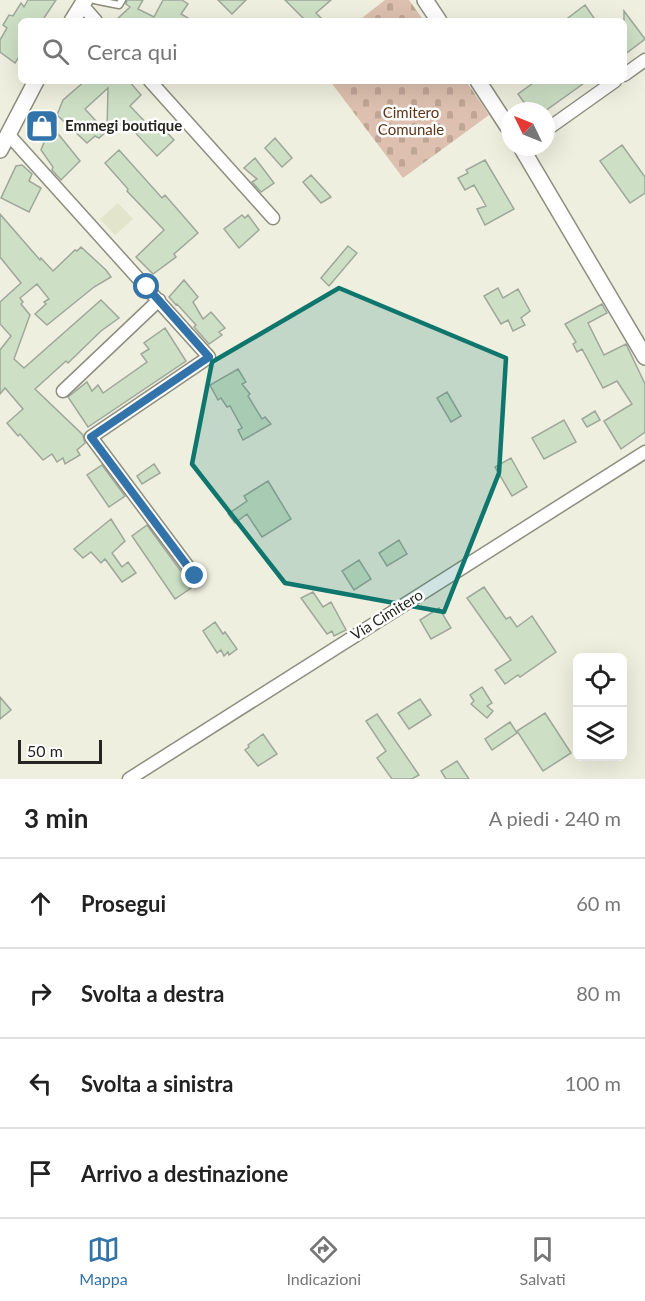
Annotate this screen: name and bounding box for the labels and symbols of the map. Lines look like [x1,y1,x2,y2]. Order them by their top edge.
north arrow [501,102,555,156]
park label: Cimitero Comunale [378,103,444,138]
shop icon: Emmegi boutique [24,108,60,144]
place label: Emmegi boutique [65,116,182,134]
route start [133,273,159,299]
route end [181,562,207,588]
street label: Via Cimitero [347,585,426,643]
scale bar [18,737,102,764]

